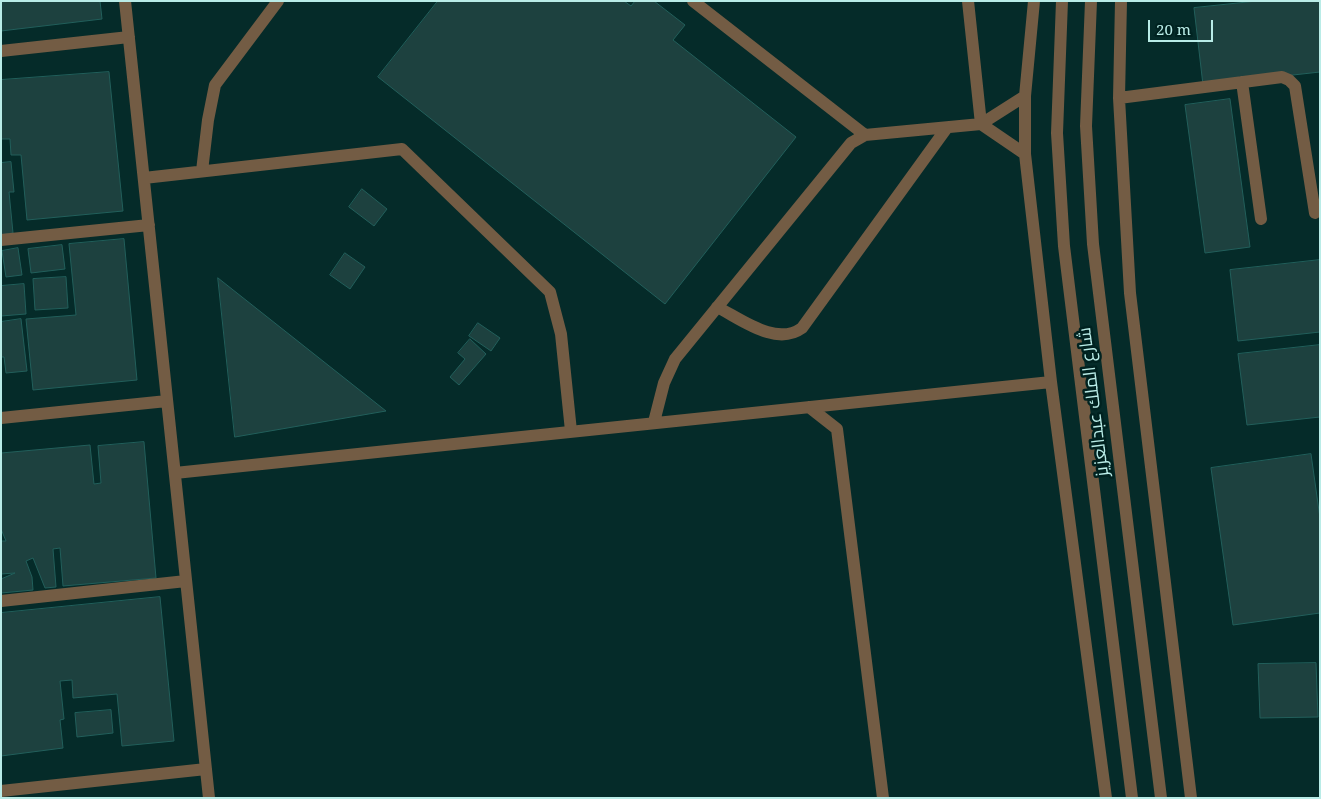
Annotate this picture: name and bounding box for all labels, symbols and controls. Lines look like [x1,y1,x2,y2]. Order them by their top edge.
scale bar [1151,10,1216,42]
text: 20 m [1156,19,1191,39]
street label: شارع الملك عبدالعزيز [1074,326,1114,478]

